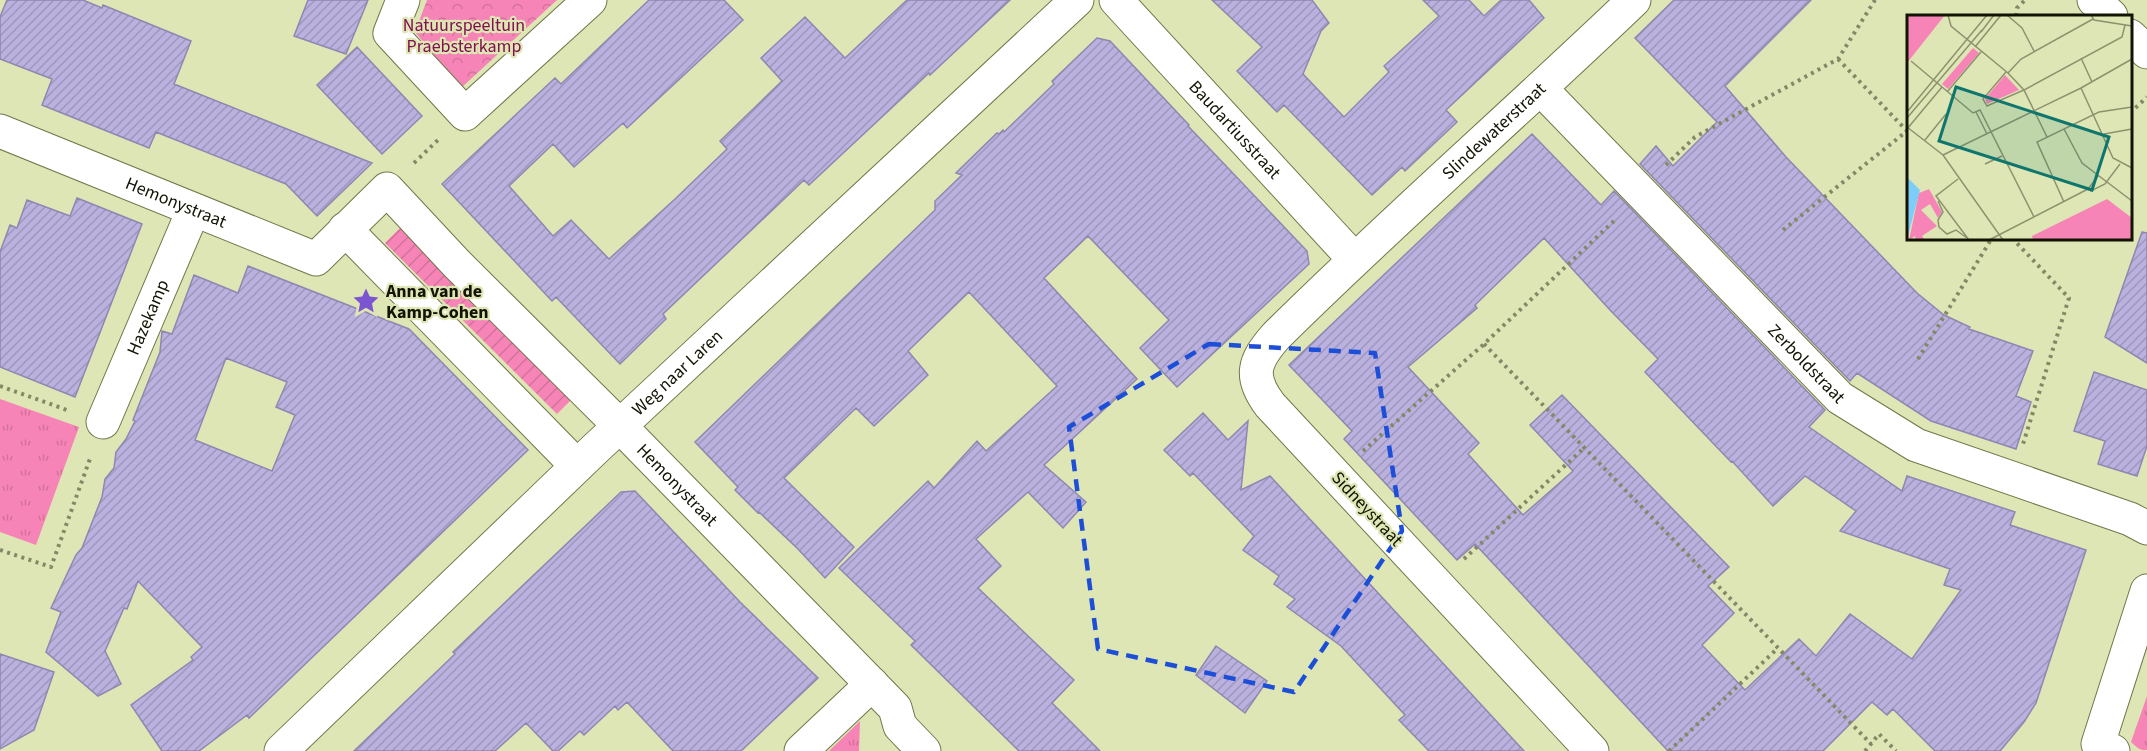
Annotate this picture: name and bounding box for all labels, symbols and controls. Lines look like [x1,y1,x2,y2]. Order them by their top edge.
park label: Natuurspeeltuin Praebsterkamp [403,13,525,59]
inset map [1907,15,2132,240]
street label: Baudartiusstraat [1183,75,1287,184]
street label: Slindewaterstraat [1436,77,1551,185]
street label: Hemonystraat [122,171,230,234]
street label: Hazekamp [121,275,175,359]
place label: Anna van de Kamp-Cohen [385,279,489,325]
place icon: Anna van de Kamp-Cohen [351,286,381,316]
street label: Zerboldstraat [1762,318,1851,409]
street label: Weg naar Laren [626,324,728,421]
street label: Hemonystraat [631,438,723,532]
street label: Sidneystraat [1326,466,1408,552]

